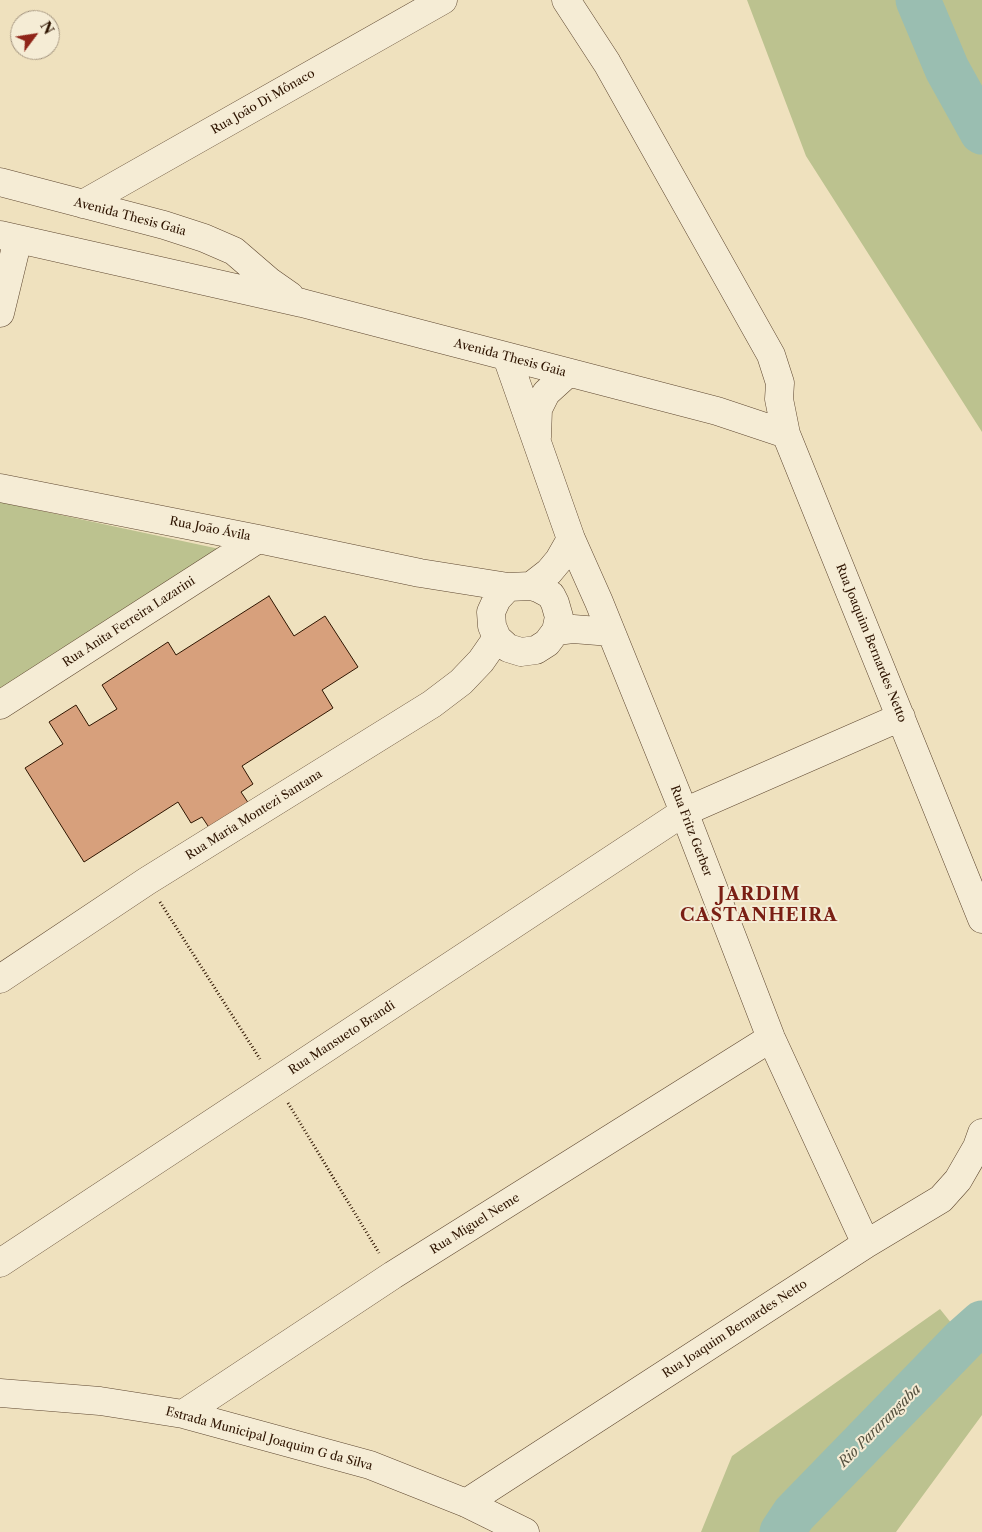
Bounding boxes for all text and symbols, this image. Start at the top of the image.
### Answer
north arrow [10,10,60,60]
text: N [36,18,58,38]
street label: Rua João Di Mônaco [209,66,317,138]
street label: Avenida Thesis Gaia [72,195,188,239]
street label: Avenida Thesis Gaia [452,336,568,380]
street label: Rua João Ávila [168,514,252,544]
street label: Rua Joaquim Bernardes Netto [833,562,909,724]
street label: Rua Anita Ferreira Lazarini [60,574,198,670]
street label: Rua Maria Montezi Santana [183,767,325,863]
street label: Rua Fritz Gerber [667,783,715,879]
district label: JARDIM CASTANHEIRA [679,884,839,926]
street label: Rua Mansueto Brandi [286,998,398,1078]
street label: Rua Miguel Neme [428,1191,522,1257]
street label: Rua Joaquim Bernardes Netto [660,1277,810,1381]
water label: Rio Pararangaba [835,1381,925,1471]
street label: Estrada Municipal Joaquim G da Silva [164,1404,374,1474]

